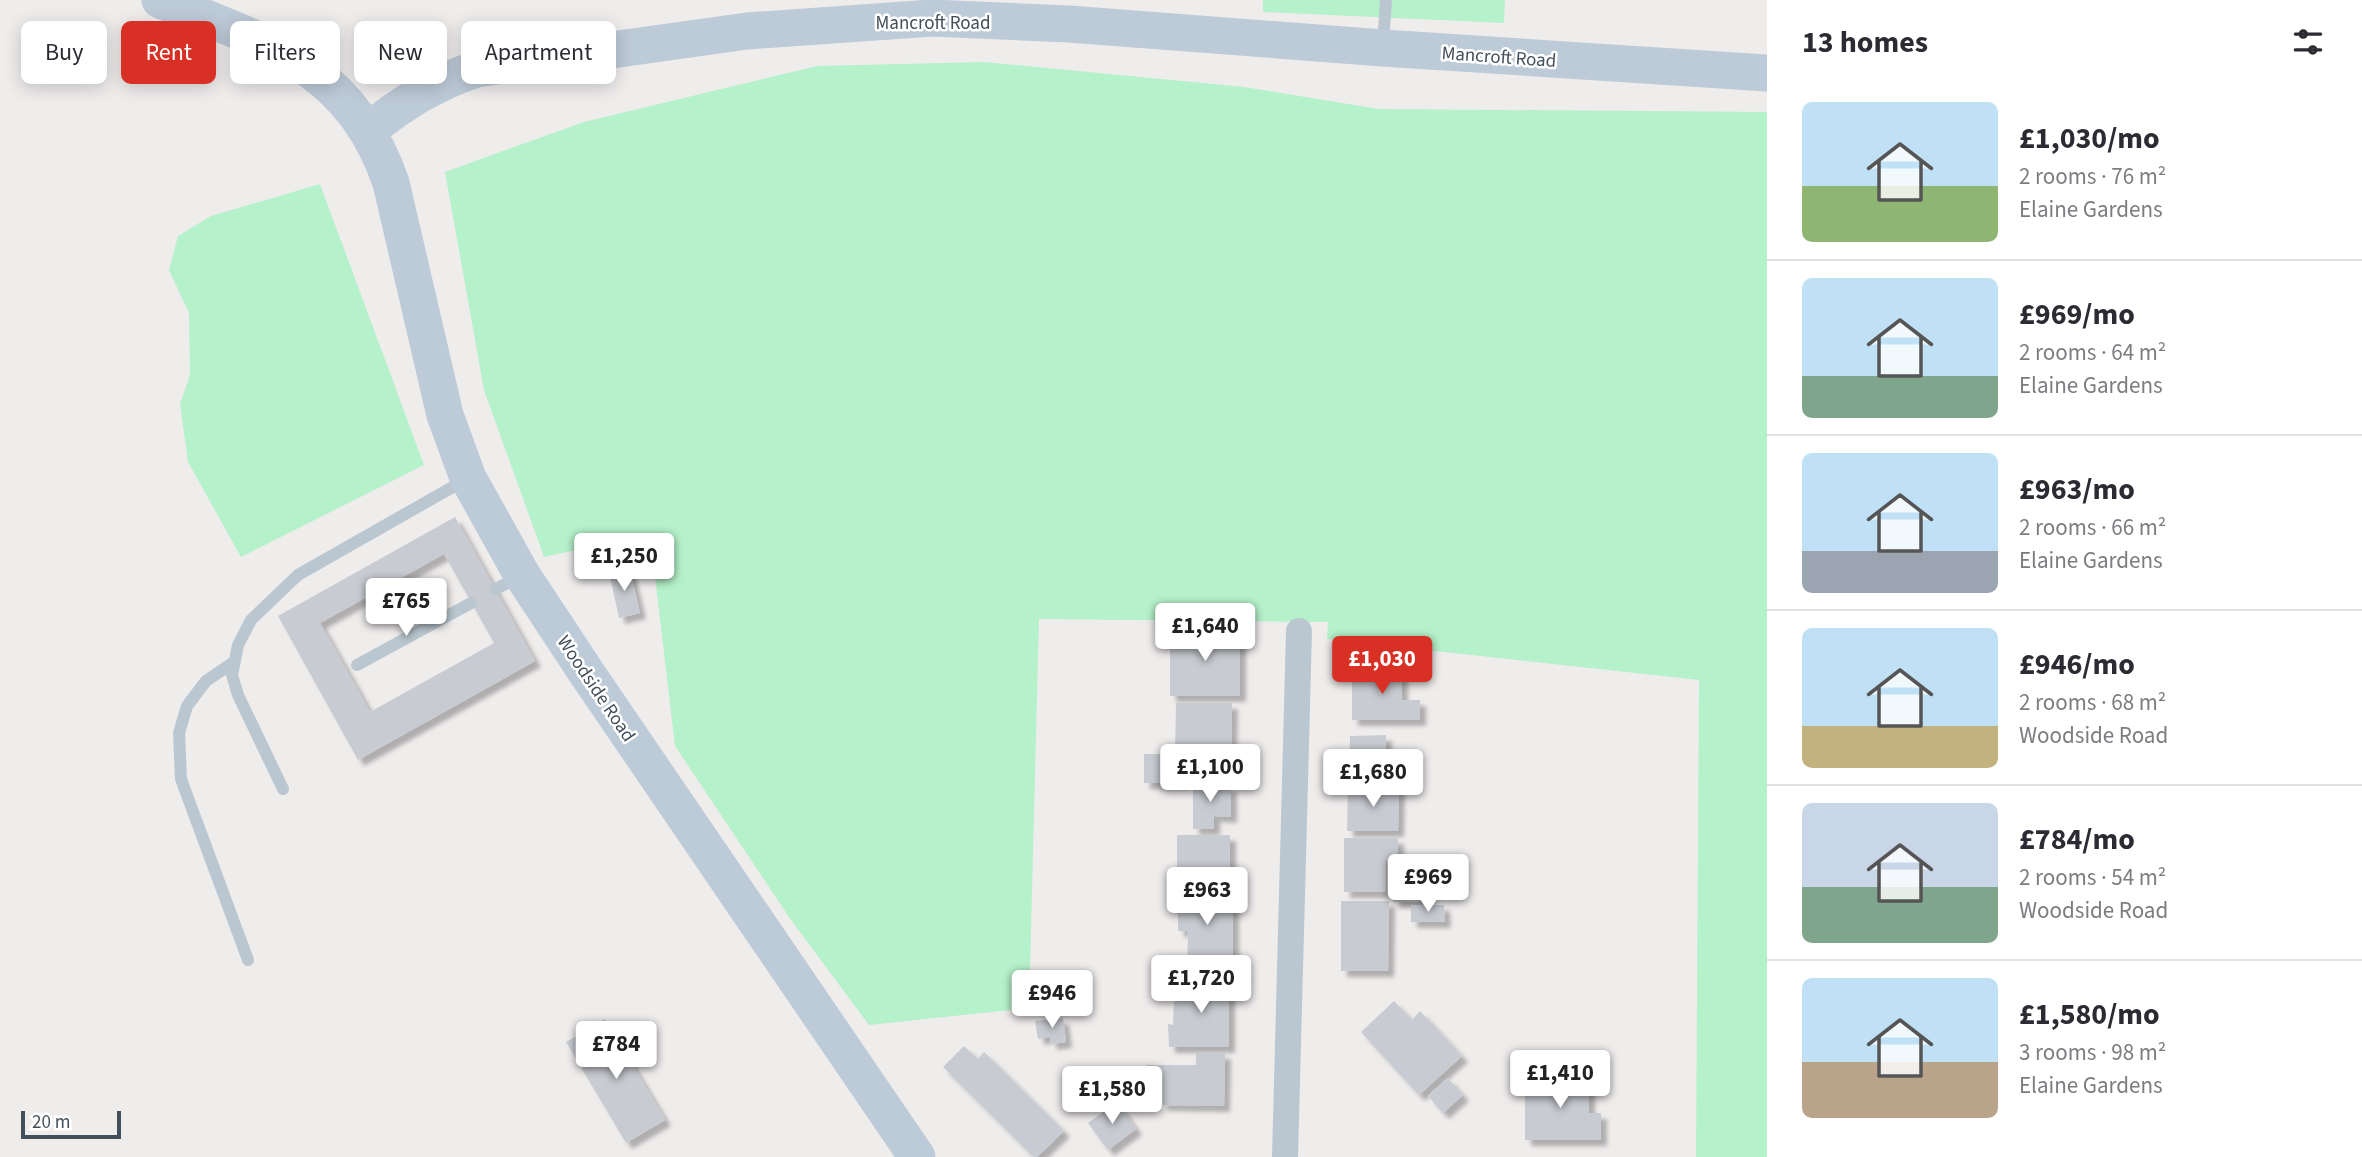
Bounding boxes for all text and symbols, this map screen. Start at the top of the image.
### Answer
street label: Mancroft Road [876,10,990,37]
chip: Buy [21,21,107,84]
chip: Rent [121,21,216,84]
chip: Filters [230,21,340,84]
chip: New [354,21,447,84]
chip: Apartment [461,21,616,84]
text: 13 homes [1802,21,1928,64]
icon: filters [2289,23,2327,61]
street label: Mancroft Road [1441,40,1557,75]
text: £1,030/mo [2019,117,2160,160]
icon: home [1858,130,1942,214]
text: 2 rooms · 76 m² [2019,160,2166,193]
text: Elaine Gardens [2019,193,2163,226]
text: £969/mo [2019,293,2135,336]
icon: home [1858,306,1942,390]
text: 2 rooms · 64 m² [2019,336,2166,369]
text: Elaine Gardens [2019,369,2163,402]
text: £963/mo [2019,468,2135,511]
icon: home [1858,481,1942,565]
text: 2 rooms · 66 m² [2019,511,2166,544]
pin: £1,250 [567,534,681,593]
text: £1,250 [590,539,658,572]
text: Elaine Gardens [2019,544,2163,577]
pin: £765 [365,578,447,638]
text: £765 [382,584,430,617]
pin: £1,640 [1148,604,1262,663]
text: £1,640 [1171,609,1239,642]
street label: Woodside Road [550,630,641,747]
pin: £1,030 [1325,636,1439,696]
text: £1,030 [1348,642,1416,675]
text: £946/mo [2019,643,2135,686]
icon: home [1858,656,1942,740]
text: 2 rooms · 68 m² [2019,686,2166,719]
text: Woodside Road [2019,719,2168,752]
pin: £1,100 [1153,744,1267,804]
text: £1,100 [1176,750,1244,783]
pin: £1,680 [1316,750,1430,809]
text: £1,680 [1339,755,1407,788]
text: £784/mo [2019,818,2135,861]
icon: home [1858,831,1942,915]
pin: £969 [1387,855,1469,914]
text: £969 [1404,860,1452,893]
text: 2 rooms · 54 m² [2019,861,2166,894]
pin: £963 [1166,867,1248,927]
text: £963 [1183,873,1231,906]
text: Woodside Road [2019,894,2168,927]
pin: £1,720 [1144,956,1258,1015]
text: £1,720 [1167,961,1235,994]
pin: £946 [1011,970,1093,1030]
text: £946 [1028,976,1076,1009]
text: £1,580/mo [2019,993,2160,1036]
icon: home [1858,1006,1942,1090]
pin: £784 [575,1021,657,1081]
text: £784 [592,1027,640,1060]
text: 3 rooms · 98 m² [2019,1036,2166,1069]
pin: £1,410 [1503,1050,1617,1110]
text: £1,410 [1526,1056,1594,1089]
pin: £1,580 [1055,1066,1169,1126]
text: Elaine Gardens [2019,1069,2163,1102]
text: £1,580 [1078,1072,1146,1105]
scale bar [21,1108,121,1140]
text: 20 m [32,1109,70,1136]

